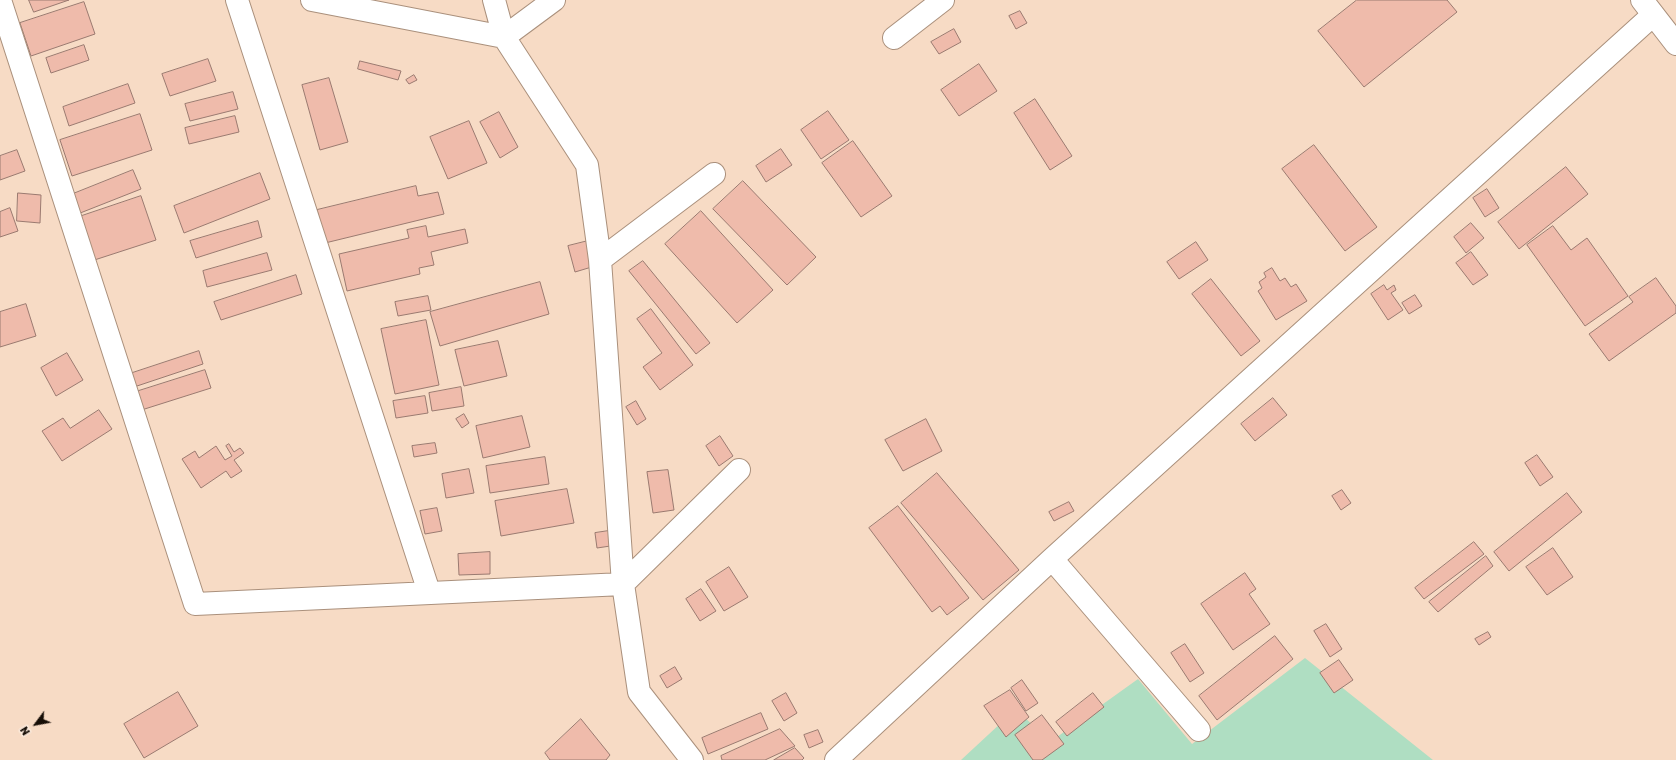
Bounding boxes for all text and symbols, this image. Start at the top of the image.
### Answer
north arrow [16,704,56,744]
text: N [18,724,33,737]

